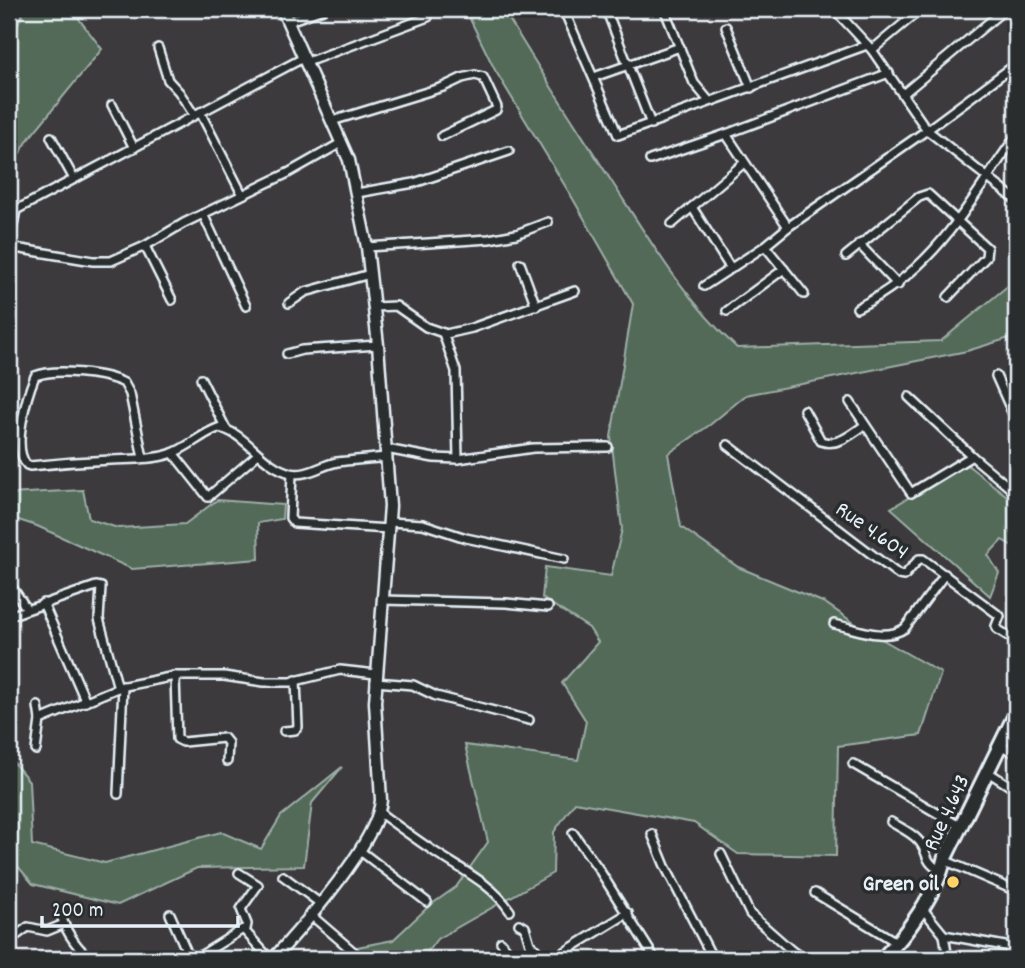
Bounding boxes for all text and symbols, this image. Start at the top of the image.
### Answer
street label: Rue 4.604 [827,494,915,569]
street label: Rue 4.643 [916,770,980,857]
place label: Green oil [863,869,940,902]
marker: Green oil [945,874,961,890]
scale bar [42,884,238,928]
text: 200 m [52,897,103,927]

